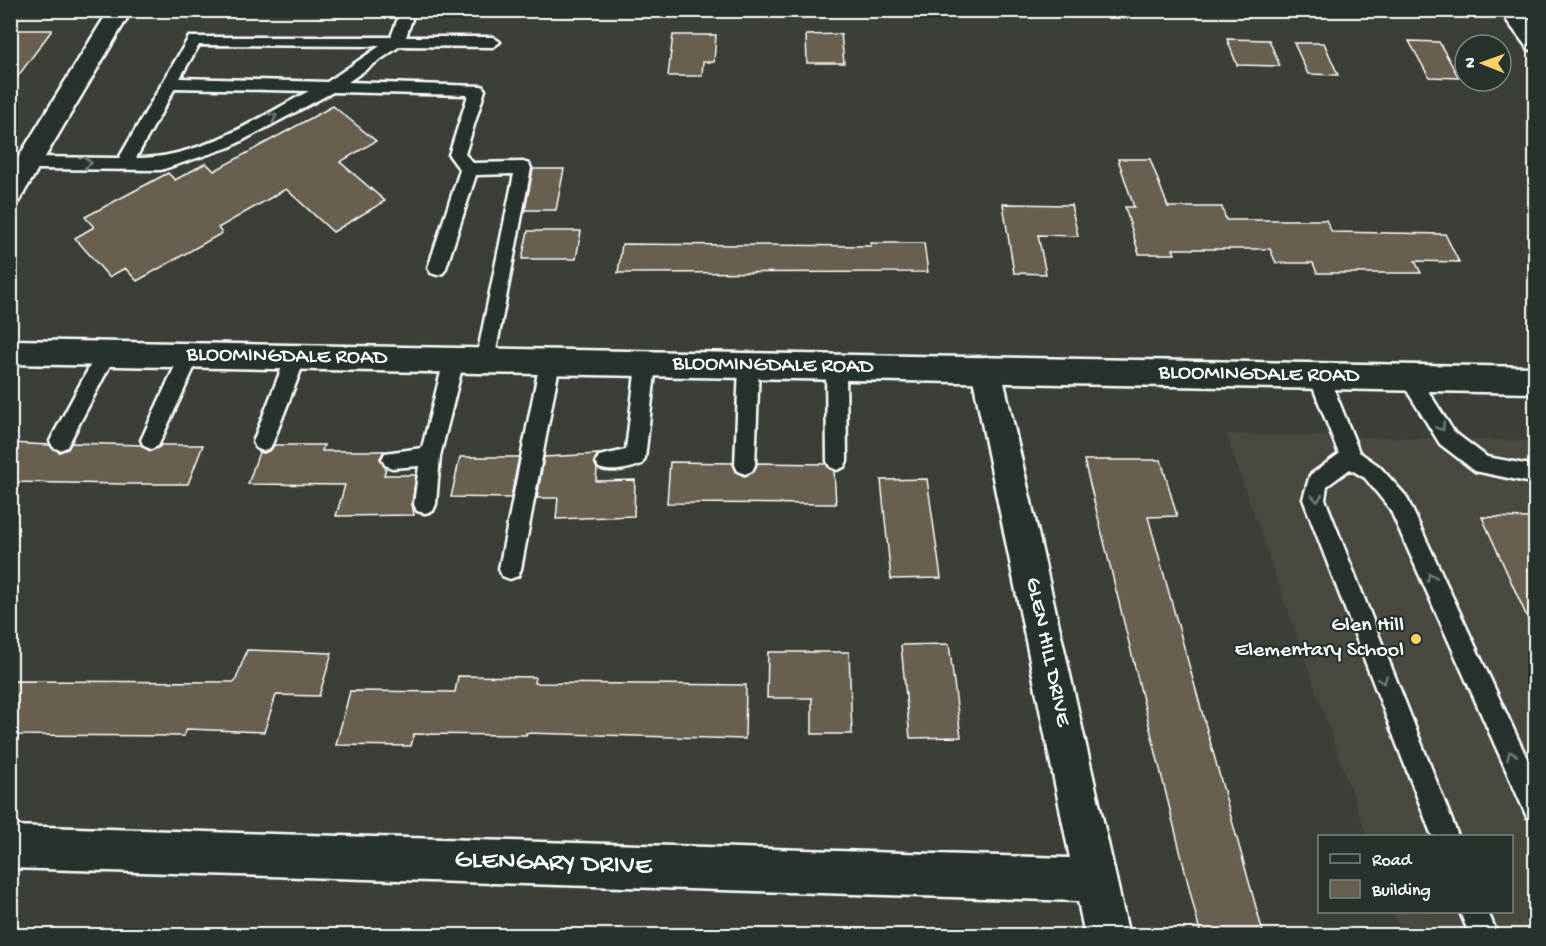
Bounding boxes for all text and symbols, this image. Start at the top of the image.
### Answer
north arrow [1453,33,1513,93]
text: N [1462,57,1481,68]
one-way arrow [267,113,277,124]
one-way arrow [83,157,92,169]
street label: BLOOMINGDALE ROAD [185,342,388,372]
street label: BLOOMINGDALE ROAD [671,351,874,381]
street label: BLOOMINGDALE ROAD [1157,360,1360,390]
one-way arrow [1433,421,1444,432]
one-way arrow [1310,493,1323,503]
one-way arrow [1427,572,1439,583]
street label: GLEN HILL DRIVE [1019,575,1076,730]
place label: Glen Hill Elementary School [1234,613,1404,664]
marker: Glen Hill Elementary School [1409,632,1423,646]
one-way arrow [1376,674,1388,685]
one-way arrow [1507,750,1519,761]
legend [1318,835,1513,913]
street label: GLENGARY DRIVE [454,845,653,883]
text: Road [1372,851,1413,872]
text: Building [1371,881,1431,902]

